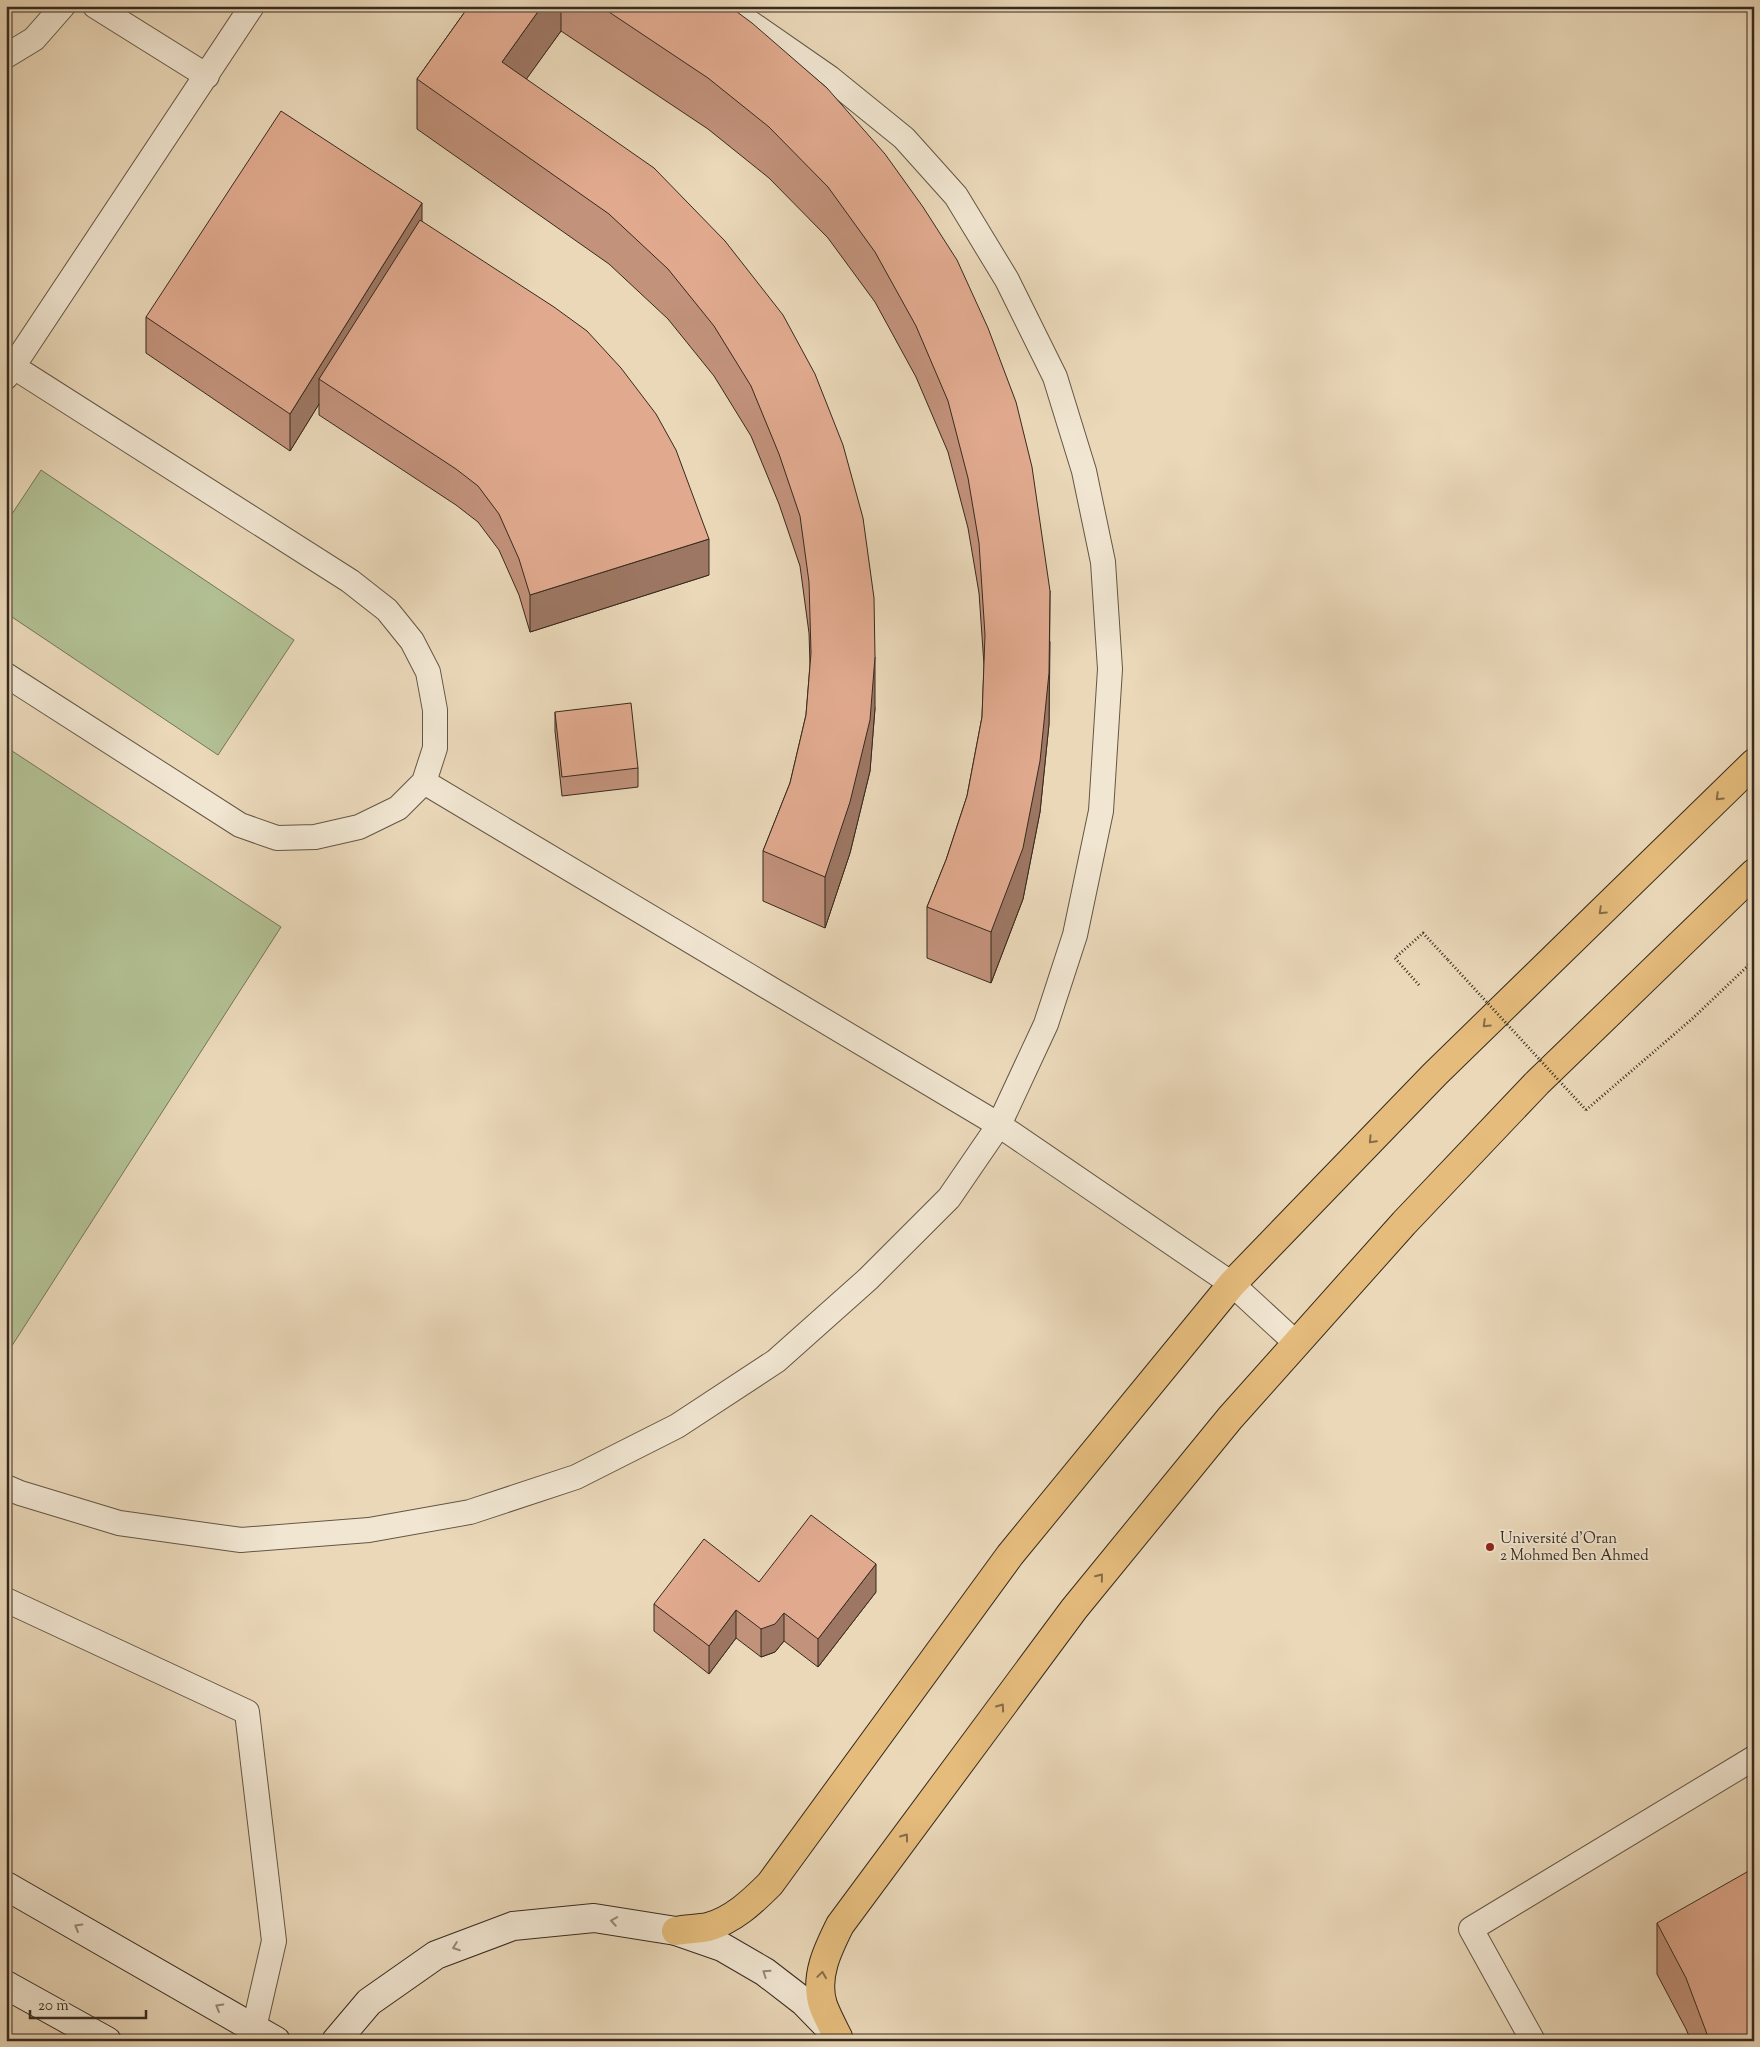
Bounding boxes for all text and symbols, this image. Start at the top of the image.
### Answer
one-way arrow [1716,792,1725,801]
one-way arrow [1599,905,1608,914]
one-way arrow [1483,1018,1492,1027]
one-way arrow [1369,1134,1378,1143]
place label: Université d'Oran 2 Mohmed Ben Ahmed [1500,1529,1649,1567]
marker: Université d'Oran 2 Mohmed Ben Ahmed [1484,1541,1496,1553]
one-way arrow [1094,1574,1102,1583]
one-way arrow [996,1704,1004,1713]
one-way arrow [899,1833,908,1843]
one-way arrow [609,1916,617,1927]
one-way arrow [74,1923,83,1933]
one-way arrow [452,1941,461,1951]
one-way arrow [762,1970,771,1979]
one-way arrow [816,1970,827,1978]
scale bar [30,1987,146,2019]
text: 20 m [38,1996,69,2017]
one-way arrow [215,2004,224,2014]

